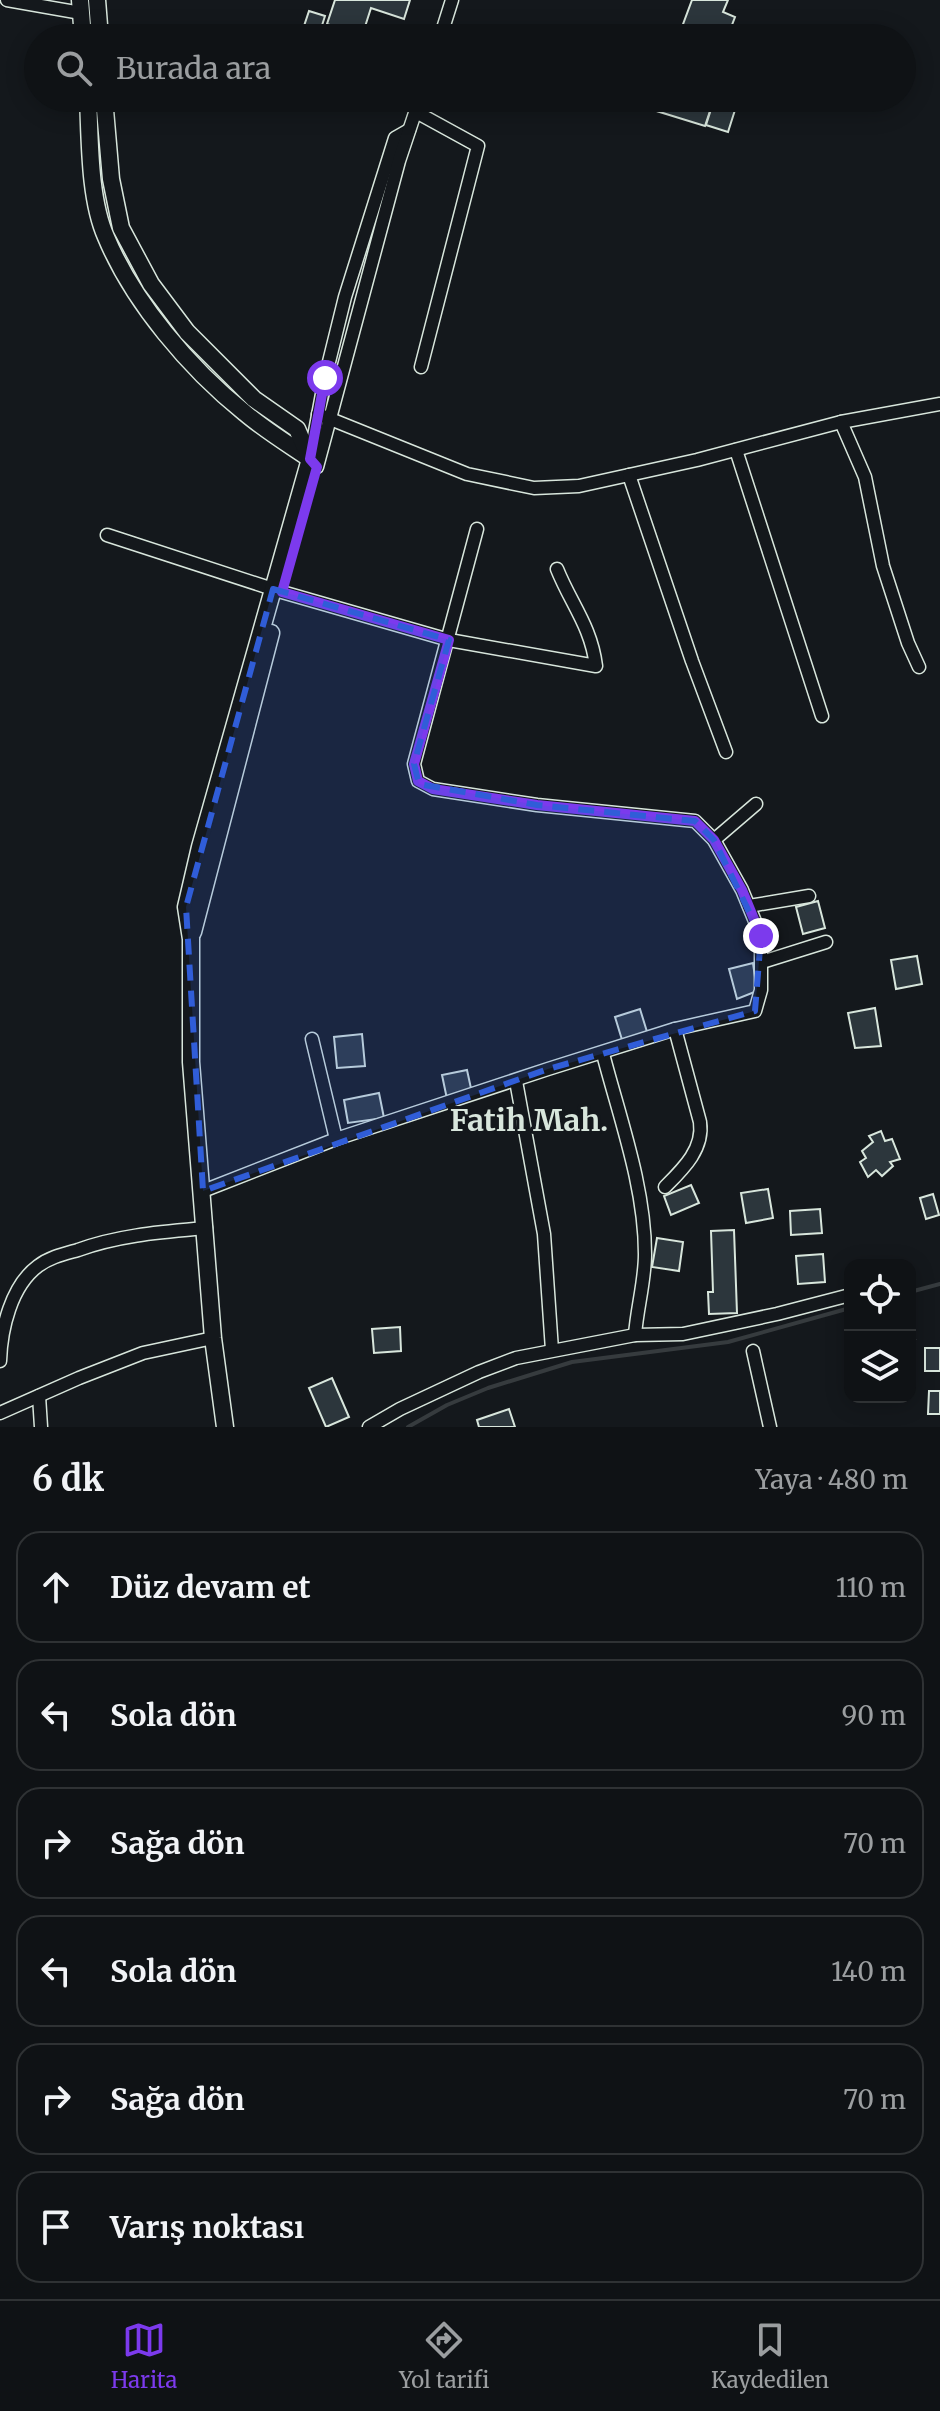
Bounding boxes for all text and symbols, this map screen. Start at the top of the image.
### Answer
search box [24,24,916,112]
icon: search [52,46,96,90]
text: Burada ara [116,49,271,87]
route start [307,360,343,396]
route end [743,918,779,954]
district label: Fatih Mah. [450,1101,608,1139]
map controls [844,1259,916,1403]
button: locate [844,1259,916,1331]
button: layers [844,1331,916,1403]
text: 6 dk [32,1458,104,1500]
text: Yaya · 480 m [755,1463,908,1496]
icon: ahead [34,1565,78,1609]
text: Düz devam et [110,1568,311,1606]
text: 110 m [836,1571,906,1604]
icon: left [34,1693,78,1737]
text: Sola dön [110,1696,237,1734]
text: 90 m [842,1699,906,1732]
icon: right [34,1821,78,1865]
text: Sağa dön [110,1824,245,1862]
text: 70 m [843,1827,906,1860]
icon: left [34,1949,78,1993]
text: Sola dön [110,1952,237,1990]
text: 140 m [831,1955,906,1988]
icon: right [34,2077,78,2121]
text: Sağa dön [110,2080,245,2118]
text: 70 m [843,2083,906,2116]
icon: arrive [34,2205,78,2249]
text: Varış noktası [110,2208,304,2246]
tab: Harita [111,2318,177,2394]
tab: Yol tarifi [399,2318,489,2394]
tab: Kaydedilen [711,2318,829,2394]

